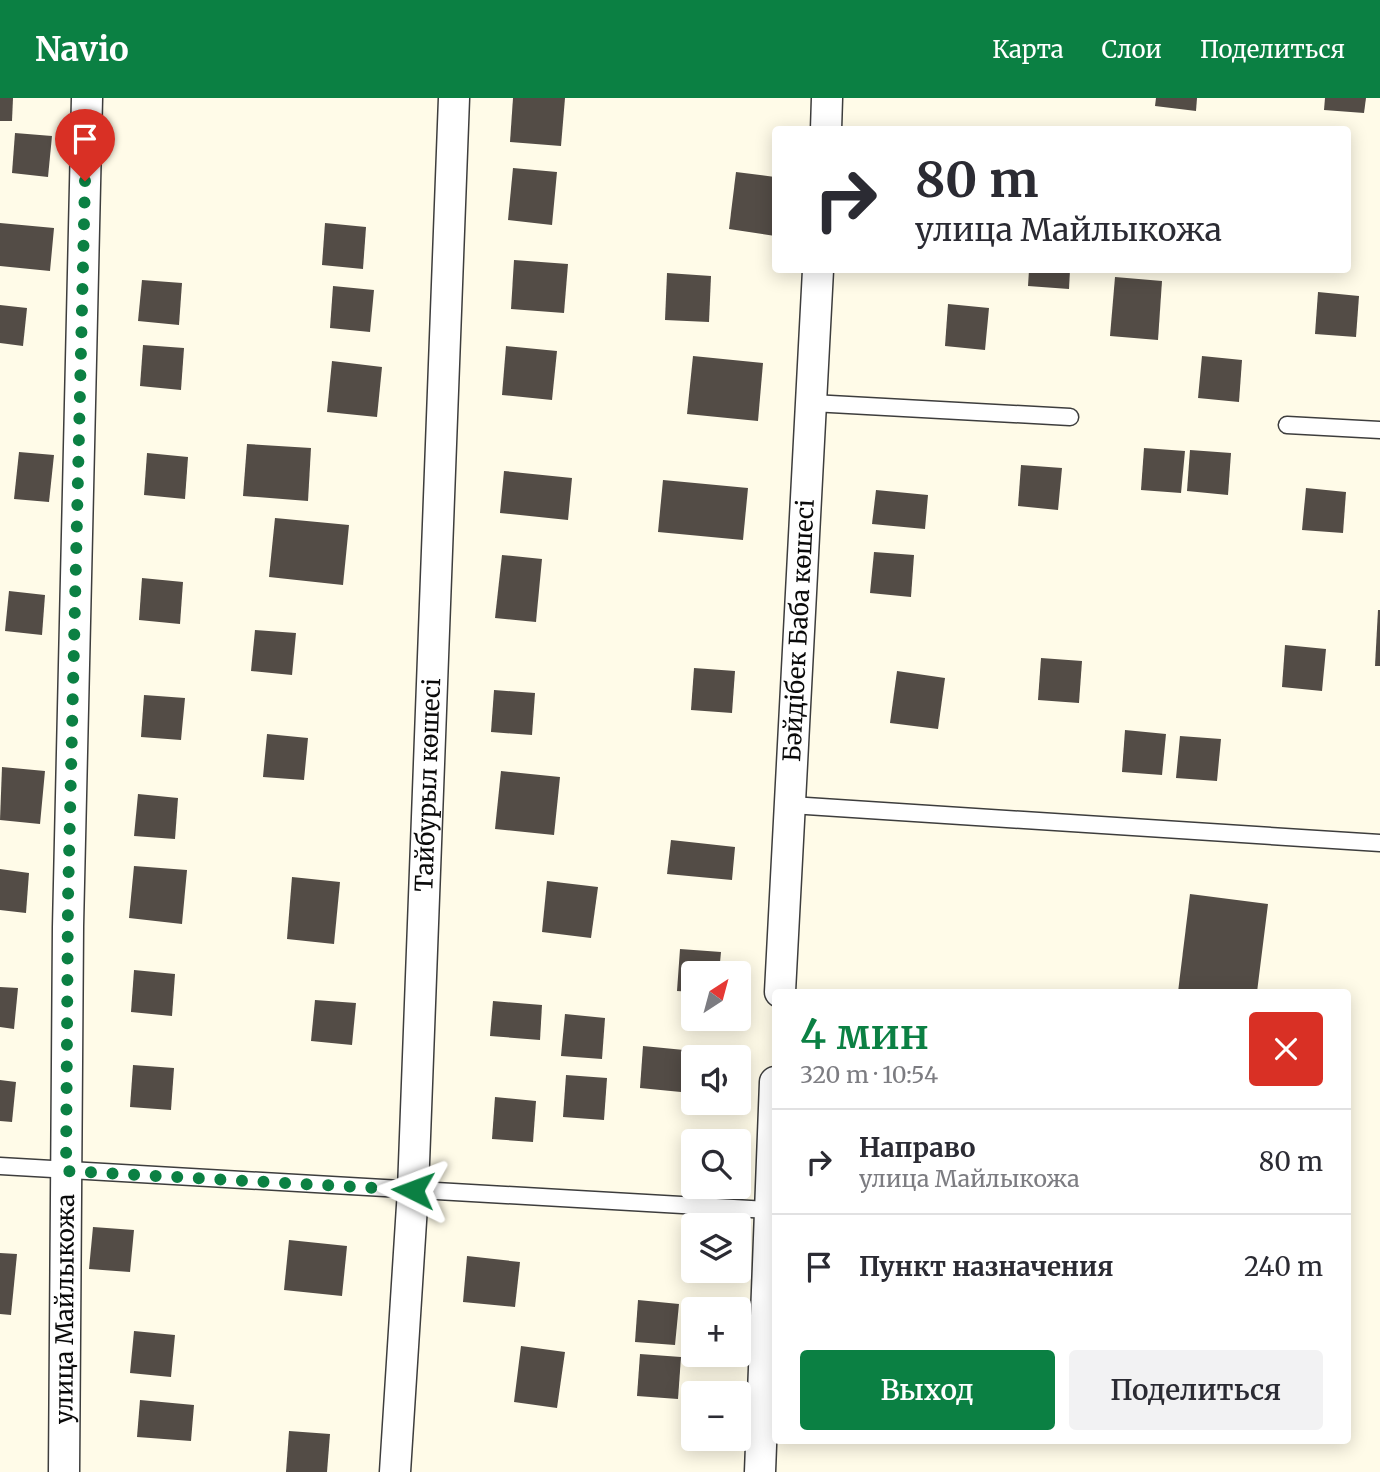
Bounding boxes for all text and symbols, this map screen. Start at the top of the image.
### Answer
text: Navio [35,29,129,70]
text: Карта [992,34,1064,65]
text: Слои [1102,34,1162,65]
text: Поделиться [1200,34,1345,65]
pin [55,109,115,181]
icon: arrive [66,120,104,158]
text: 80 m [915,149,1038,210]
icon: right [800,154,891,245]
text: улица Майлыкожа [915,210,1222,250]
street label: Бәйдібек Баба көшесі [776,498,821,763]
street label: Тайбурыл көшесі [408,677,447,892]
north arrow [681,961,751,1031]
map controls [681,961,751,1451]
text: 4 мин [800,1008,929,1060]
button: close [1249,1012,1323,1086]
button: sound [681,1045,751,1115]
text: 320 m · 10:54 [800,1060,938,1089]
button: search [681,1129,751,1199]
text: Направо [859,1131,976,1164]
icon: right [800,1143,838,1181]
text: 80 m [1259,1145,1323,1178]
position arrow [376,1153,450,1227]
text: улица Майлыкожа [859,1164,1080,1193]
street label: улица Майлыкожа [48,1194,81,1424]
button: layers [681,1213,751,1283]
icon: arrive [800,1248,838,1286]
text: Пункт назначения [859,1250,1113,1283]
text: 240 m [1244,1250,1323,1283]
button: + [681,1297,751,1367]
button: Выход [800,1350,1055,1430]
button: Поделиться [1069,1350,1323,1430]
button: − [681,1381,751,1451]

